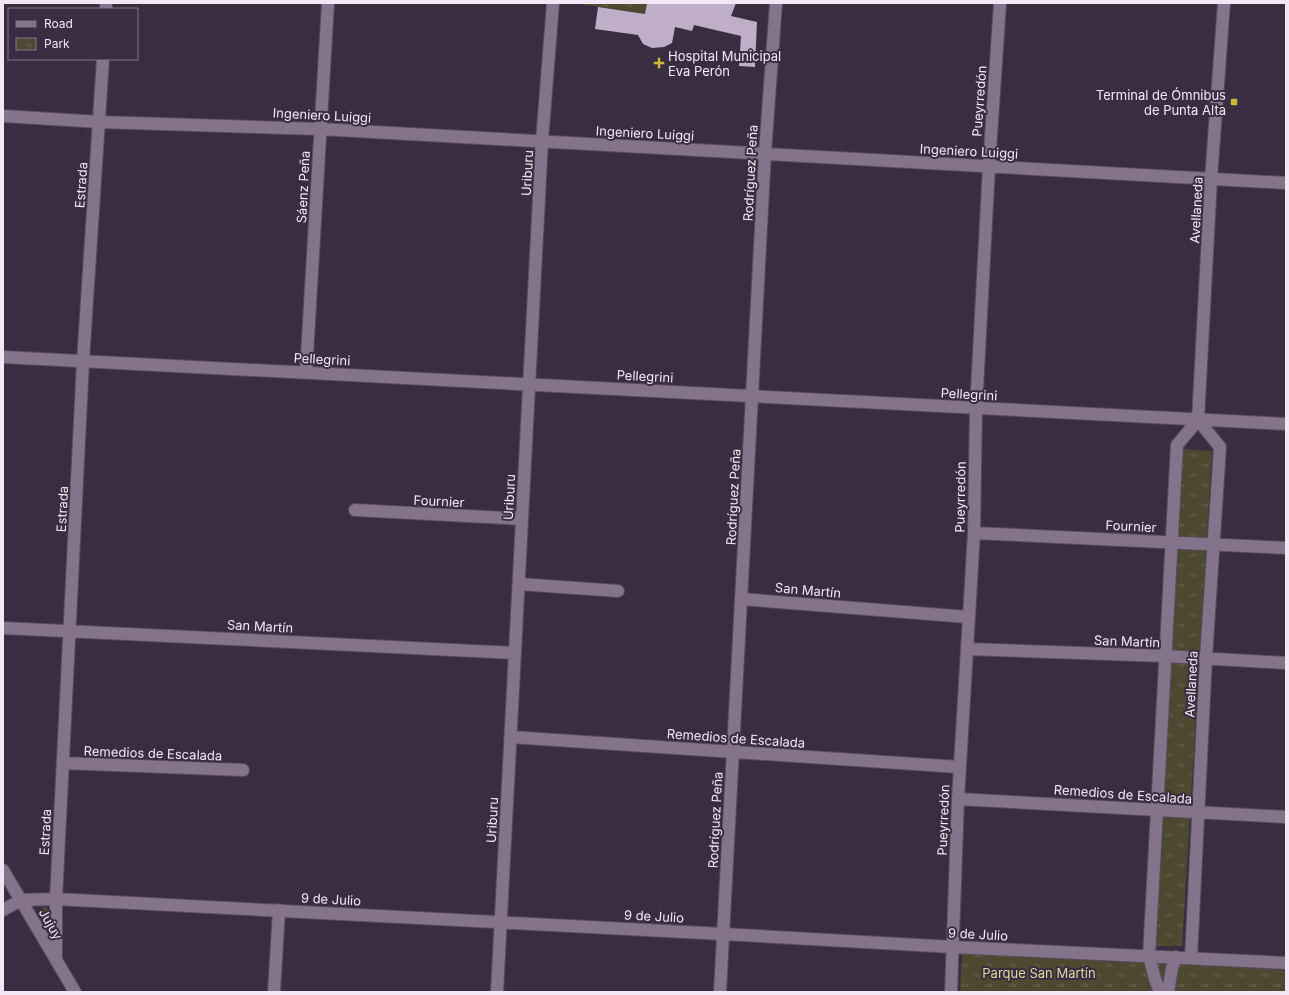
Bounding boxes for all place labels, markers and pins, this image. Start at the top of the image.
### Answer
place label: Hospital Municipal Eva Perón [668,48,781,79]
marker: Hospital Municipal Eva Perón [653,57,665,69]
place label: Terminal de Ómnibus de Punta Alta [1096,87,1226,118]
marker: Terminal de Ómnibus de Punta Alta [1229,97,1239,107]

